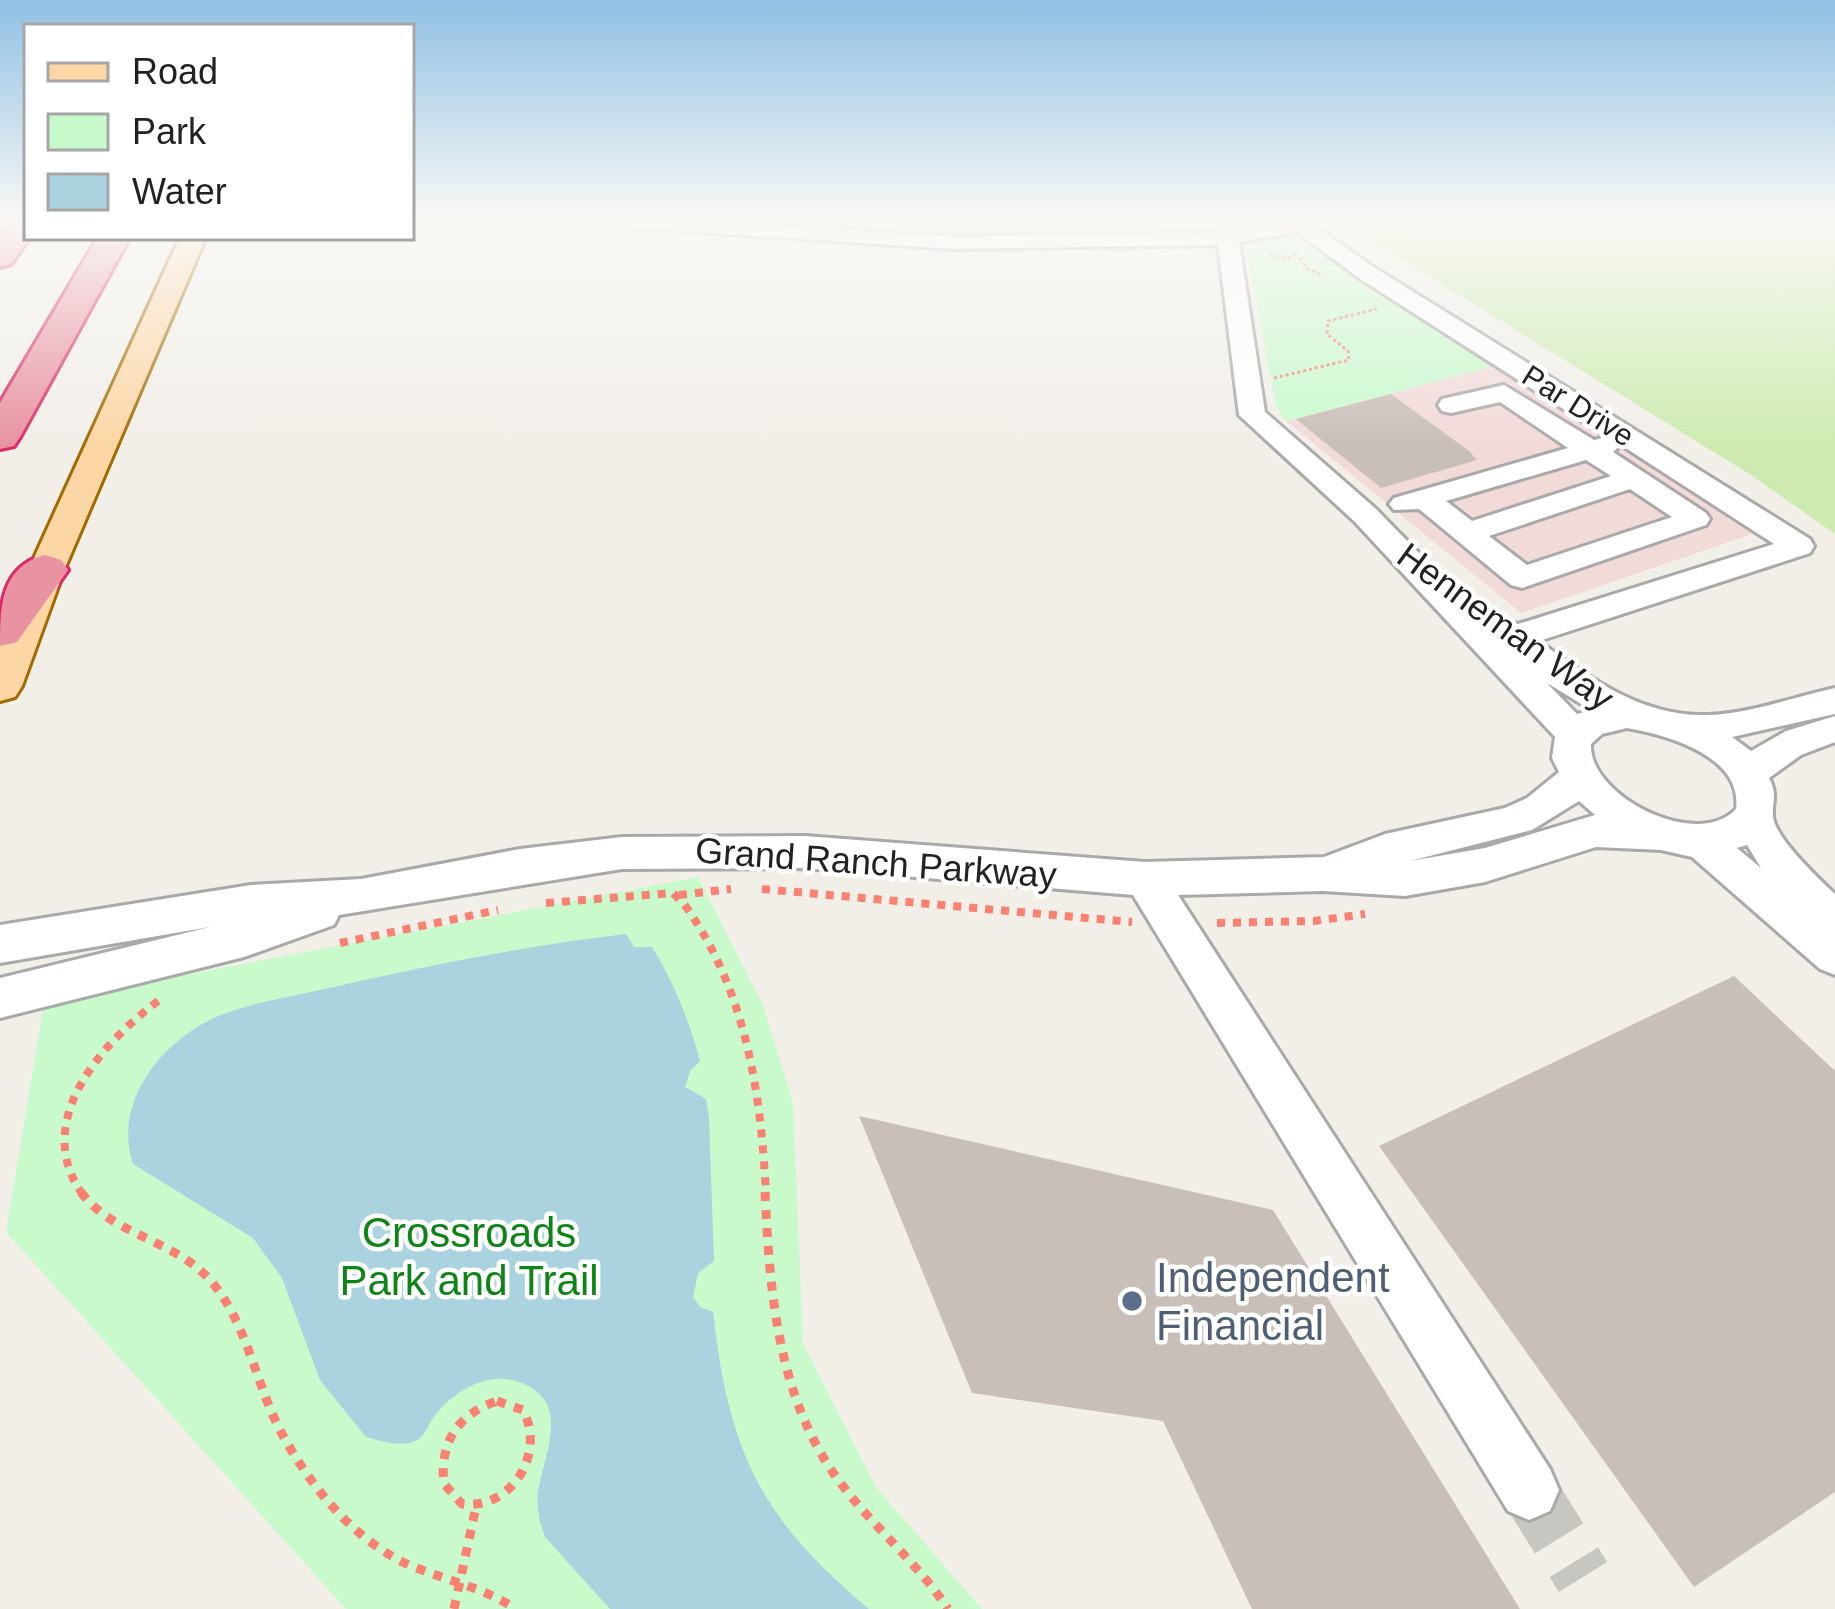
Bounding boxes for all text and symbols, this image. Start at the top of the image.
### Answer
legend [24,24,414,240]
text: Road [132,51,218,92]
text: Park [132,111,207,152]
text: Water [132,171,227,212]
street label: Par Drive [1517,358,1640,453]
street label: Henneman Way [1390,534,1622,718]
street label: Grand Ranch Parkway [694,829,1058,896]
park label: Crossroads Park and Trail [339,1209,599,1304]
place label: Independent Financial [1156,1254,1390,1349]
marker: Independent Financial [1119,1288,1145,1314]

